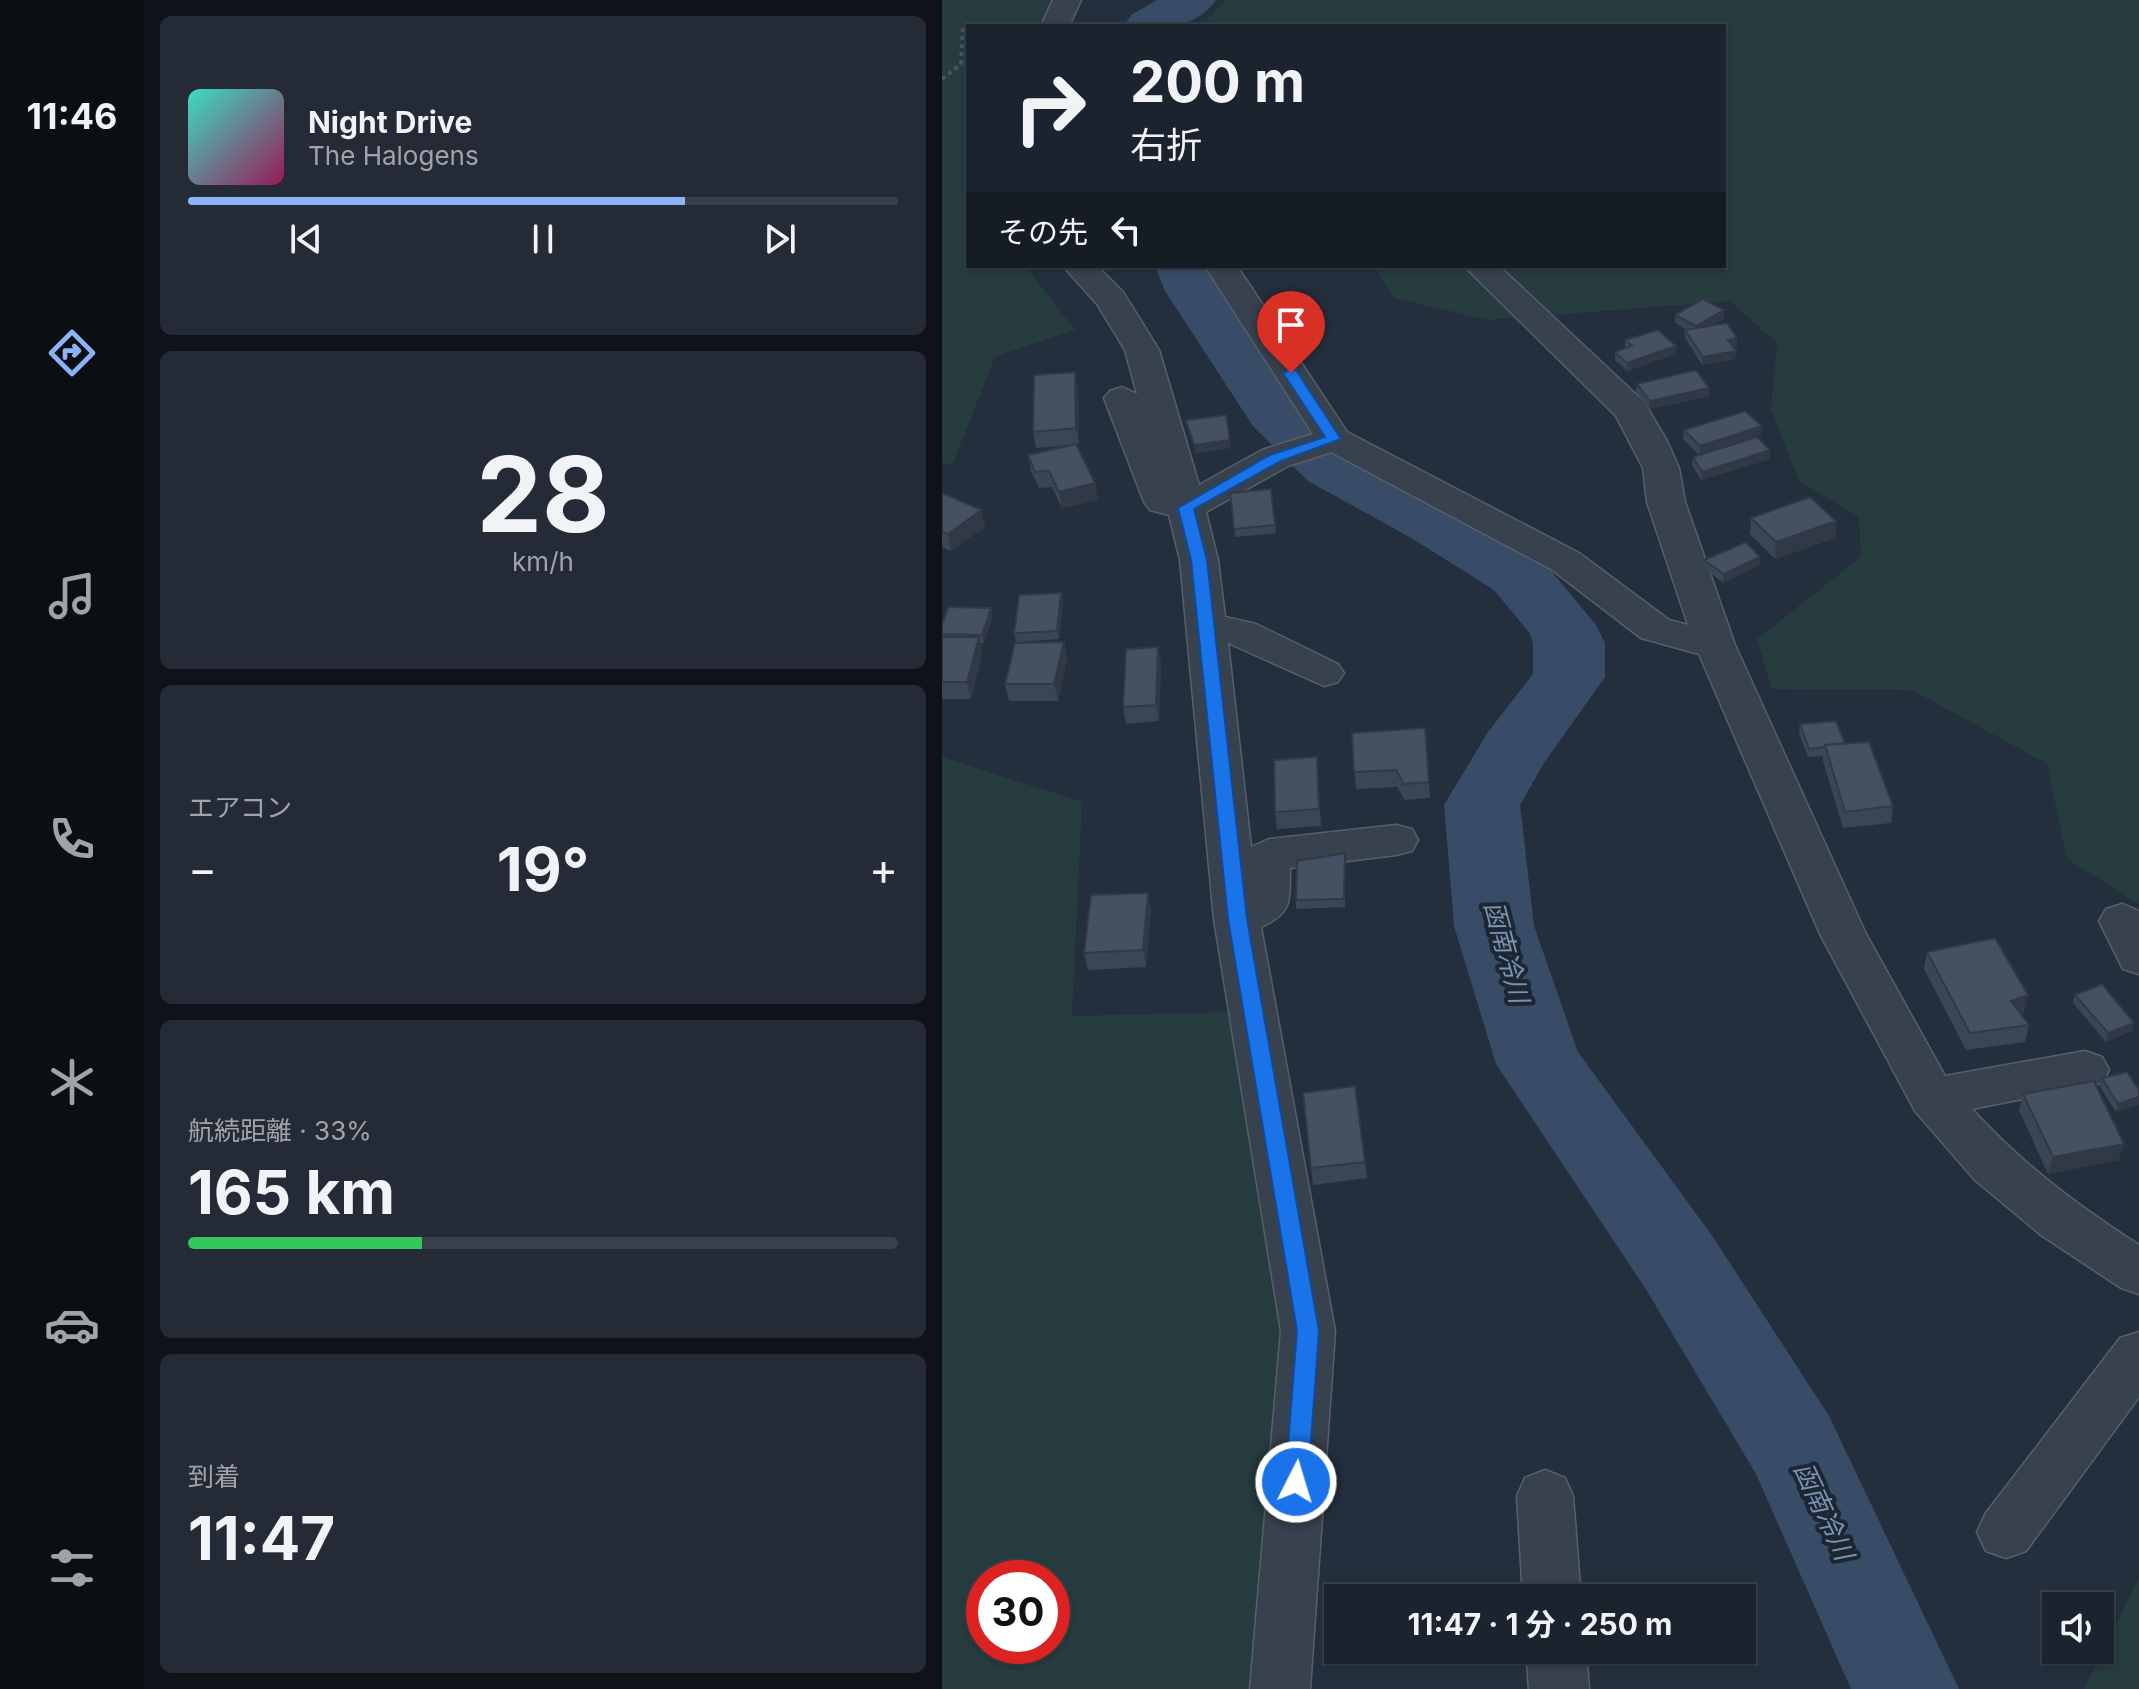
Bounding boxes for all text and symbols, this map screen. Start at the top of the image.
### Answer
text: 200 m [1130,48,1305,116]
icon: right [998,56,1102,160]
text: 11:46 [27,94,117,138]
text: Night Drive [308,104,472,140]
text: 右折 [1130,123,1202,167]
text: The Halogens [308,140,479,171]
icon: left [1104,208,1148,252]
text: その先 [998,214,1088,250]
icon: previous [284,217,328,261]
icon: pause [521,217,565,261]
icon: next [758,217,802,261]
pin [1257,291,1325,373]
icon: arrive [1269,303,1313,347]
icon: directions [44,325,100,381]
text: 28 [476,431,610,557]
text: km/h [512,546,574,577]
icon: music [44,568,100,624]
text: エアコン [188,792,292,823]
icon: phone [44,811,100,867]
text: 19° [497,833,589,905]
text: − [188,842,217,896]
text: + [869,842,898,896]
water label: 函南冷川 [1479,898,1536,1009]
icon: climate [44,1054,100,1110]
text: 航続距離 · 33% [188,1115,372,1146]
text: 165 km [188,1156,395,1228]
icon: car [44,1297,100,1353]
position arrow [1254,1440,1338,1524]
water label: 函南冷川 [1788,1457,1861,1567]
text: 到着 [188,1461,240,1492]
text: 11:47 [188,1502,335,1574]
icon: filters [44,1540,100,1596]
speed limit sign: 30 [966,1560,1070,1664]
map controls [2042,1592,2114,1664]
button: sound [2042,1592,2114,1664]
text: 11:47 · 1 分 · 250 m [1408,1606,1672,1642]

